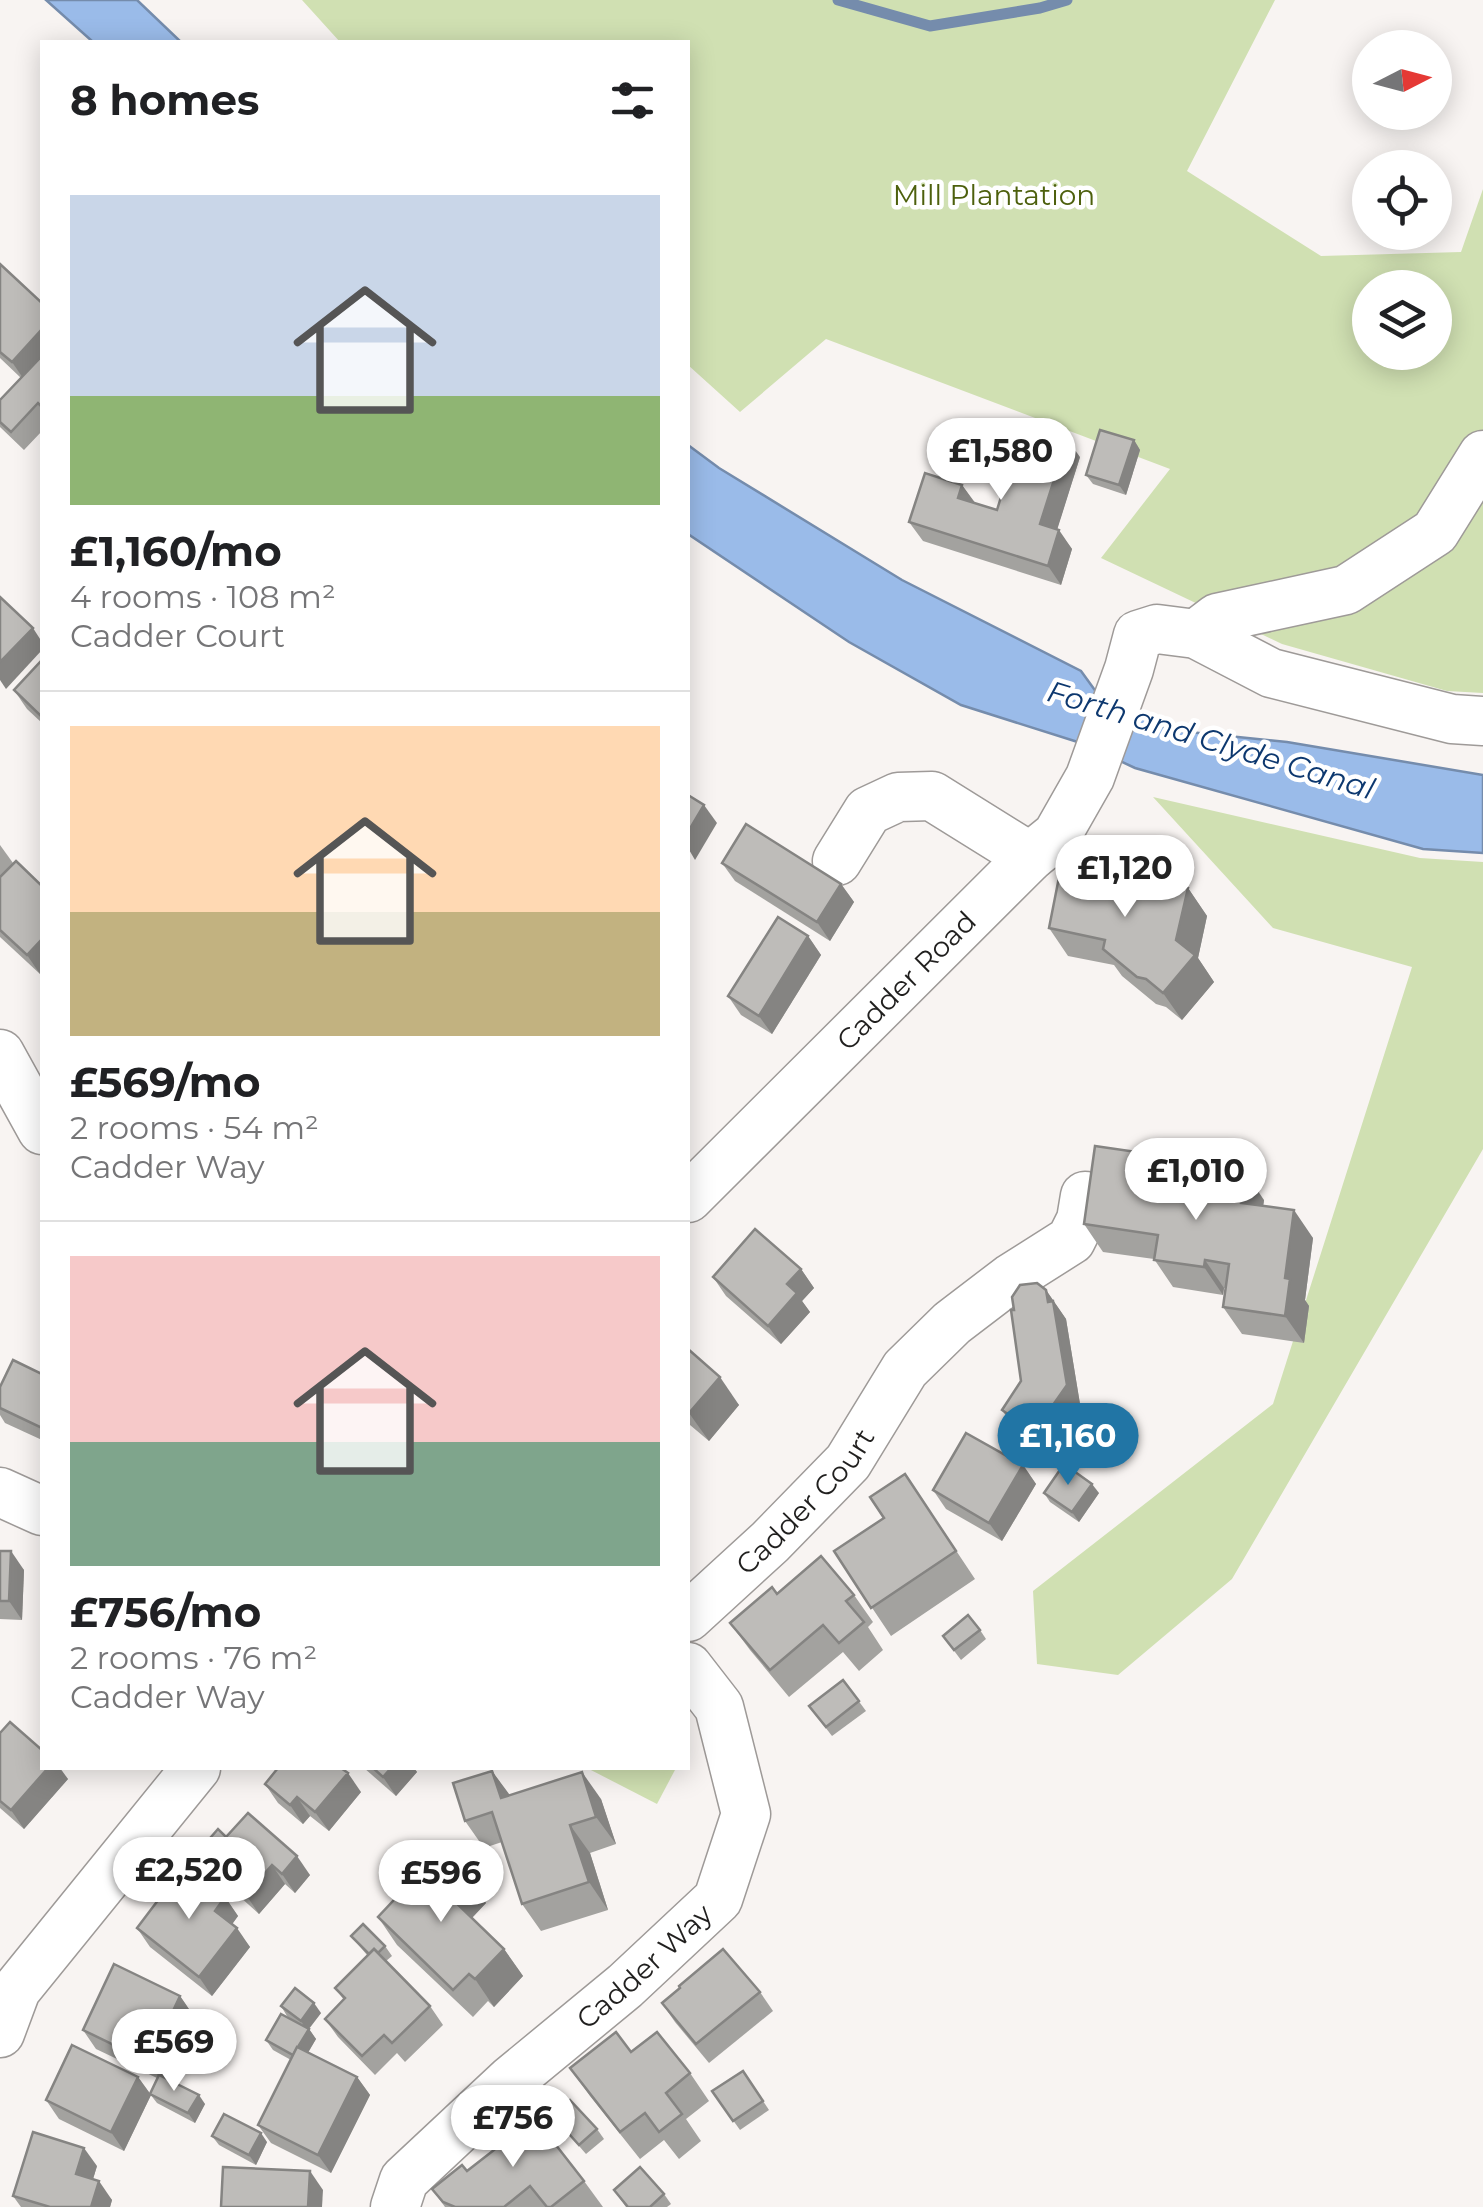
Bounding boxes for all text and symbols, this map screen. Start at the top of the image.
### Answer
north arrow [1352,30,1452,130]
map controls [1352,30,1452,370]
icon: filters [605,73,660,128]
text: 8 homes [70,74,259,126]
button: locate [1352,150,1452,250]
park label: Mill Plantation [893,178,1095,212]
icon: home [275,260,455,440]
button: layers [1352,270,1452,370]
pin: £1,580 [920,418,1082,503]
text: £1,580 [949,431,1053,470]
text: £1,160/mo [70,525,282,577]
text: 4 rooms · 108 m² [70,577,336,616]
text: Cadder Court [70,616,285,655]
water label: Forth and Clyde Canal [1043,673,1379,807]
icon: home [275,791,455,971]
pin: £1,120 [1044,835,1206,920]
text: £1,120 [1077,848,1173,887]
street label: Cadder Road [829,904,983,1057]
text: £569/mo [70,1056,261,1108]
text: 2 rooms · 54 m² [70,1108,319,1147]
pin: £1,010 [1115,1138,1277,1223]
text: Cadder Way [70,1147,265,1186]
text: £1,010 [1147,1151,1245,1190]
icon: home [275,1321,455,1501]
pin: £1,160 [987,1403,1149,1488]
text: £1,160 [1020,1416,1116,1455]
street label: Cadder Court [729,1422,881,1582]
text: £756/mo [70,1586,261,1638]
text: 2 rooms · 76 m² [70,1638,317,1677]
text: Cadder Way [70,1677,265,1716]
pin: £2,520 [108,1837,270,1922]
pin: £596 [382,1840,500,1925]
text: £2,520 [135,1850,243,1889]
text: £596 [401,1853,481,1892]
street label: Cadder Way [570,1896,719,2036]
pin: £569 [115,2009,233,2094]
text: £569 [134,2022,214,2061]
pin: £756 [454,2085,572,2170]
text: £756 [473,2098,553,2137]

